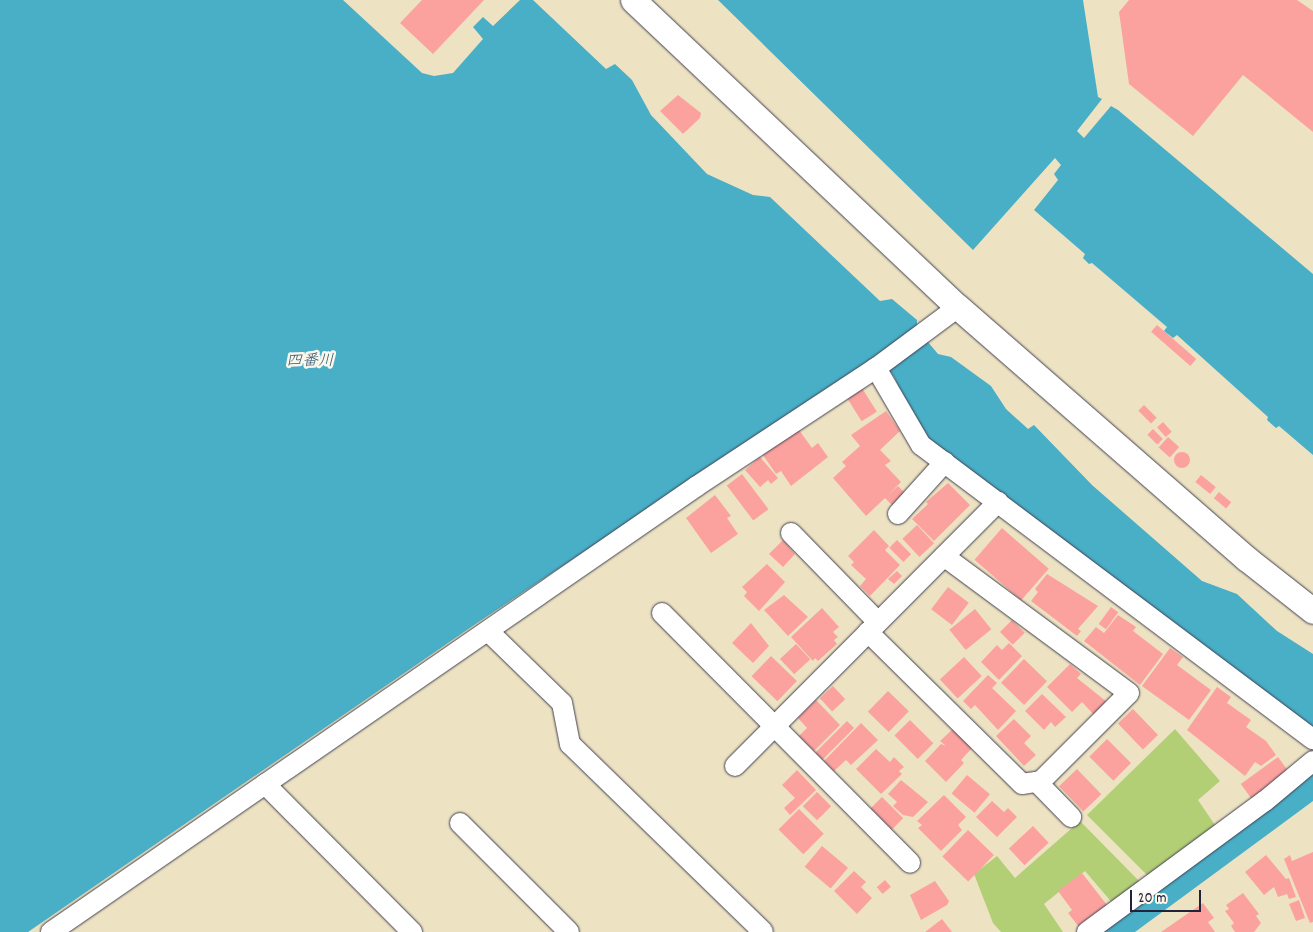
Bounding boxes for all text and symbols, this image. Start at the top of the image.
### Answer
water label: 四番川 [286,352,334,372]
scale bar [1133,880,1204,912]
text: 20 m [1138,888,1166,910]

